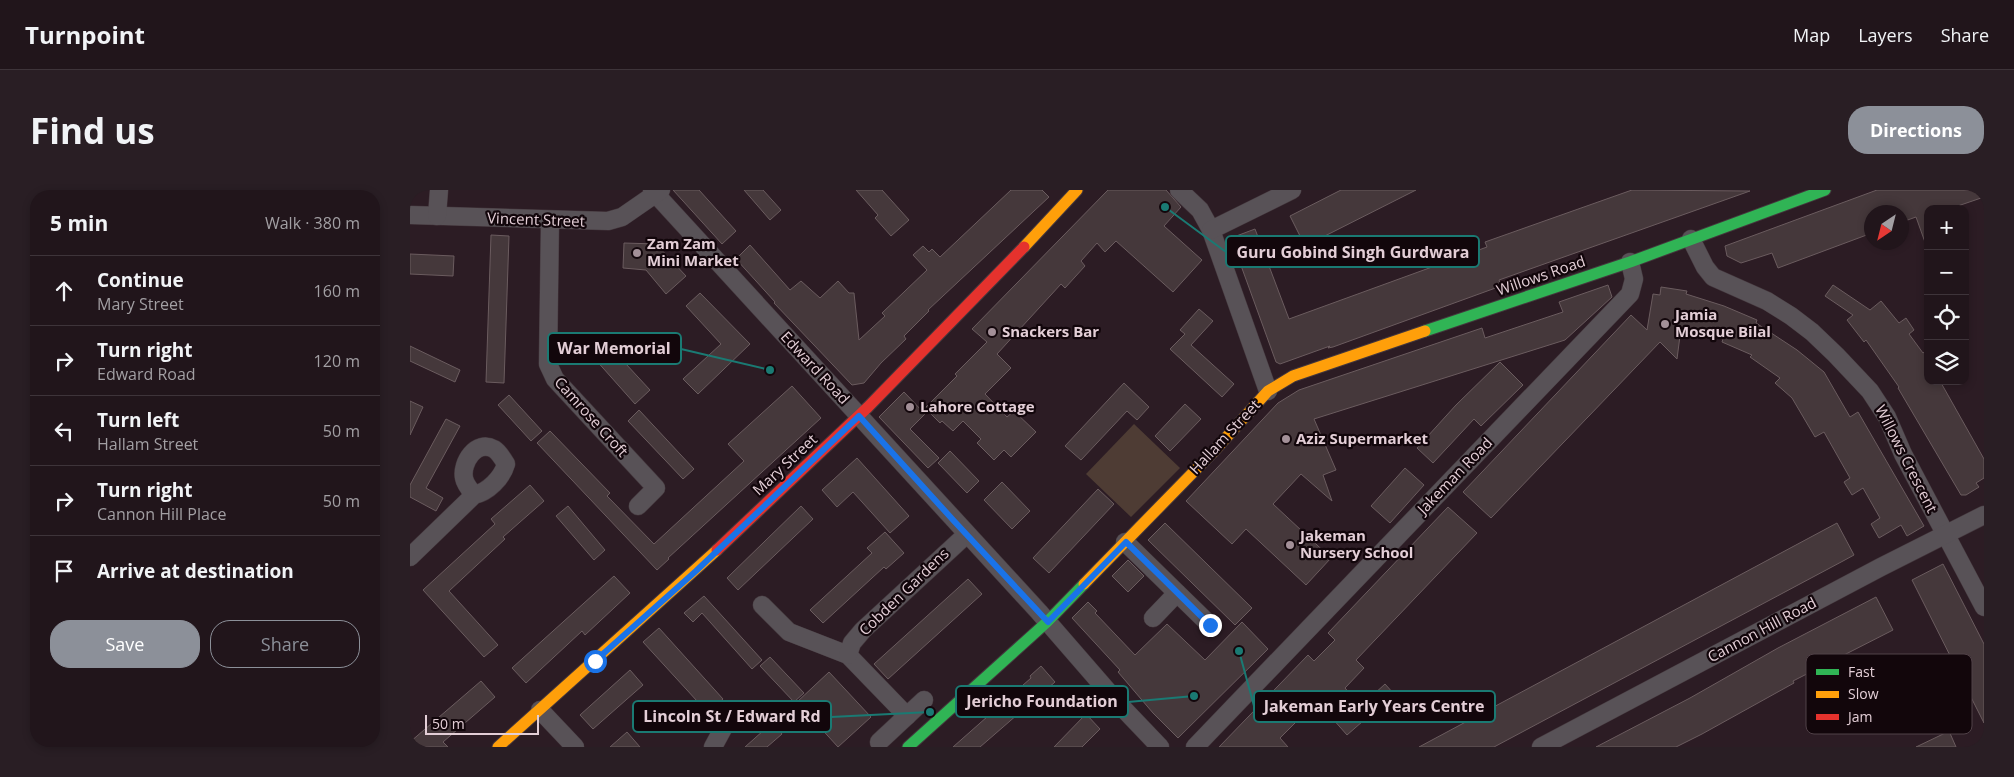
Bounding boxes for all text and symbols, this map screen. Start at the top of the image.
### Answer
text: Turnpoint [25,18,145,51]
text: Map [1793,23,1830,47]
text: Layers [1858,23,1913,47]
text: Share [1941,23,1989,47]
button: Directions [1848,106,1984,154]
text: Find us [30,107,155,154]
north arrow [1864,205,1909,250]
map controls [1924,205,1969,385]
button: + [1924,205,1969,250]
street label: Vincent Street [487,207,585,231]
text: 5 min [50,209,108,237]
text: Walk · 380 m [265,212,360,234]
place label: Zam Zam Mini Market [647,233,739,270]
callout: Guru Gobind Singh Gurdwara [1226,236,1479,267]
text: Guru Gobind Singh Gurdwara [1236,241,1470,263]
marker: Zam Zam Mini Market [631,247,643,259]
button: − [1924,250,1969,295]
street label: Willows Road [1494,251,1588,300]
text: Continue [97,267,184,293]
icon: ahead [50,277,78,305]
text: 160 m [314,280,360,302]
text: Mary Street [97,293,184,315]
button: locate [1924,295,1969,340]
place label: Jamia Mosque Bilal [1673,304,1771,341]
marker: Jamia Mosque Bilal [1659,318,1671,330]
place label: Snackers Bar [1002,321,1099,341]
marker: Snackers Bar [986,326,998,338]
street label: Edward Road [777,327,855,408]
callout: War Memorial [548,333,681,364]
text: Turn right [97,337,192,363]
text: War Memorial [557,337,671,359]
button: layers [1924,340,1969,385]
icon: right [50,347,78,375]
text: 120 m [314,350,360,372]
text: Edward Road [97,363,196,385]
street label: Camrose Croft [550,372,633,461]
street label: Hallam Street [1185,395,1264,478]
place label: Lahore Cottage [920,396,1035,416]
marker: Lahore Cottage [904,401,916,413]
street label: Willows Crescent [1871,401,1943,516]
text: Turn left [97,407,179,433]
icon: left [50,417,78,445]
text: 50 m [323,420,360,442]
place label: Aziz Supermarket [1296,428,1429,448]
street label: Mary Street [748,429,821,499]
street label: Jakeman Road [1411,432,1496,520]
text: Hallam Street [97,433,198,455]
marker: Aziz Supermarket [1280,433,1292,445]
text: Turn right [97,477,192,503]
icon: right [50,487,78,515]
text: 50 m [323,490,360,512]
text: Cannon Hill Place [97,503,226,525]
place label: Jakeman Nursery School [1298,525,1413,562]
marker: Jakeman Nursery School [1284,539,1296,551]
street label: Cobden Gardens [854,543,953,639]
icon: arrive [50,557,78,585]
text: Arrive at destination [97,558,294,584]
street label: Cannon Hill Road [1704,592,1819,666]
route end [1199,614,1222,637]
button: Save [50,620,200,668]
button: Share [210,620,360,668]
route start [584,650,607,673]
legend [1806,654,1972,734]
text: Fast [1848,662,1875,681]
text: Slow [1848,684,1879,703]
callout: Jericho Foundation [956,686,1128,717]
text: Jericho Foundation [964,690,1118,712]
callout: Jakeman Early Years Centre [1254,691,1495,722]
text: Jakeman Early Years Centre [1262,695,1484,717]
callout: Lincoln St / Edward Rd [633,701,831,732]
text: Lincoln St / Edward Rd [643,705,821,727]
text: Jam [1846,707,1873,726]
scale bar [425,712,539,735]
text: 50 m [432,714,465,733]

